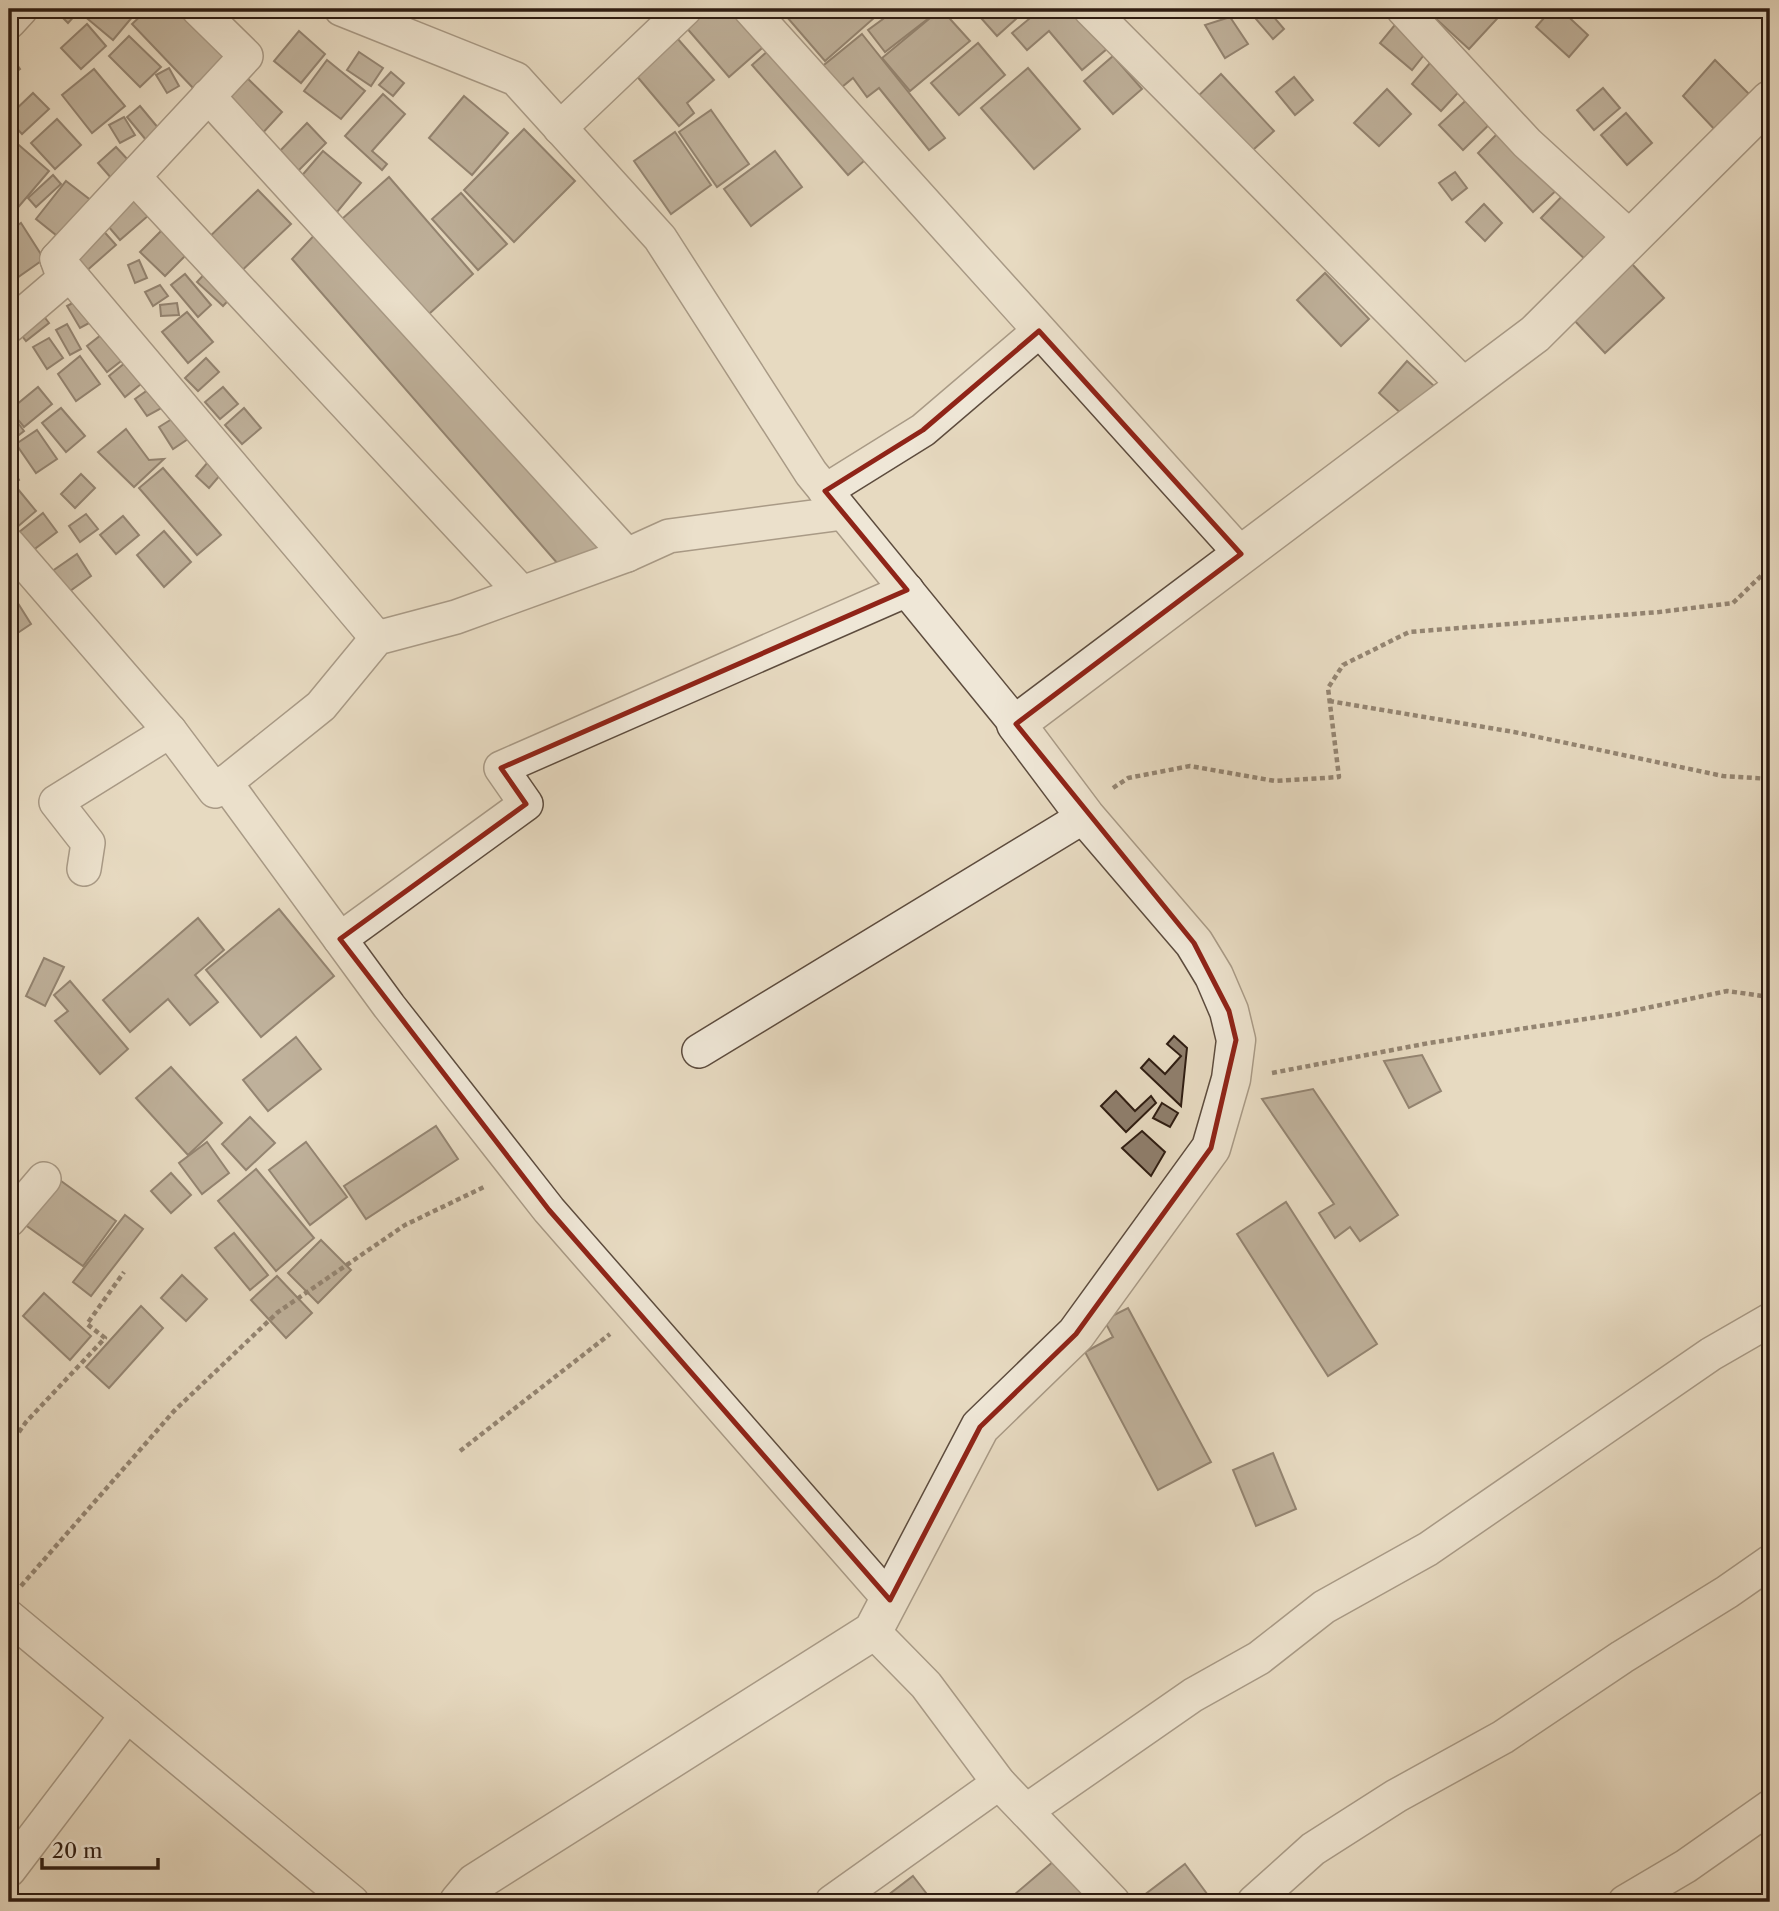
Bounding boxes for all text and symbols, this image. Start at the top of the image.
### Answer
scale bar [42,1827,158,1871]
text: 20 m [52,1838,103,1863]

